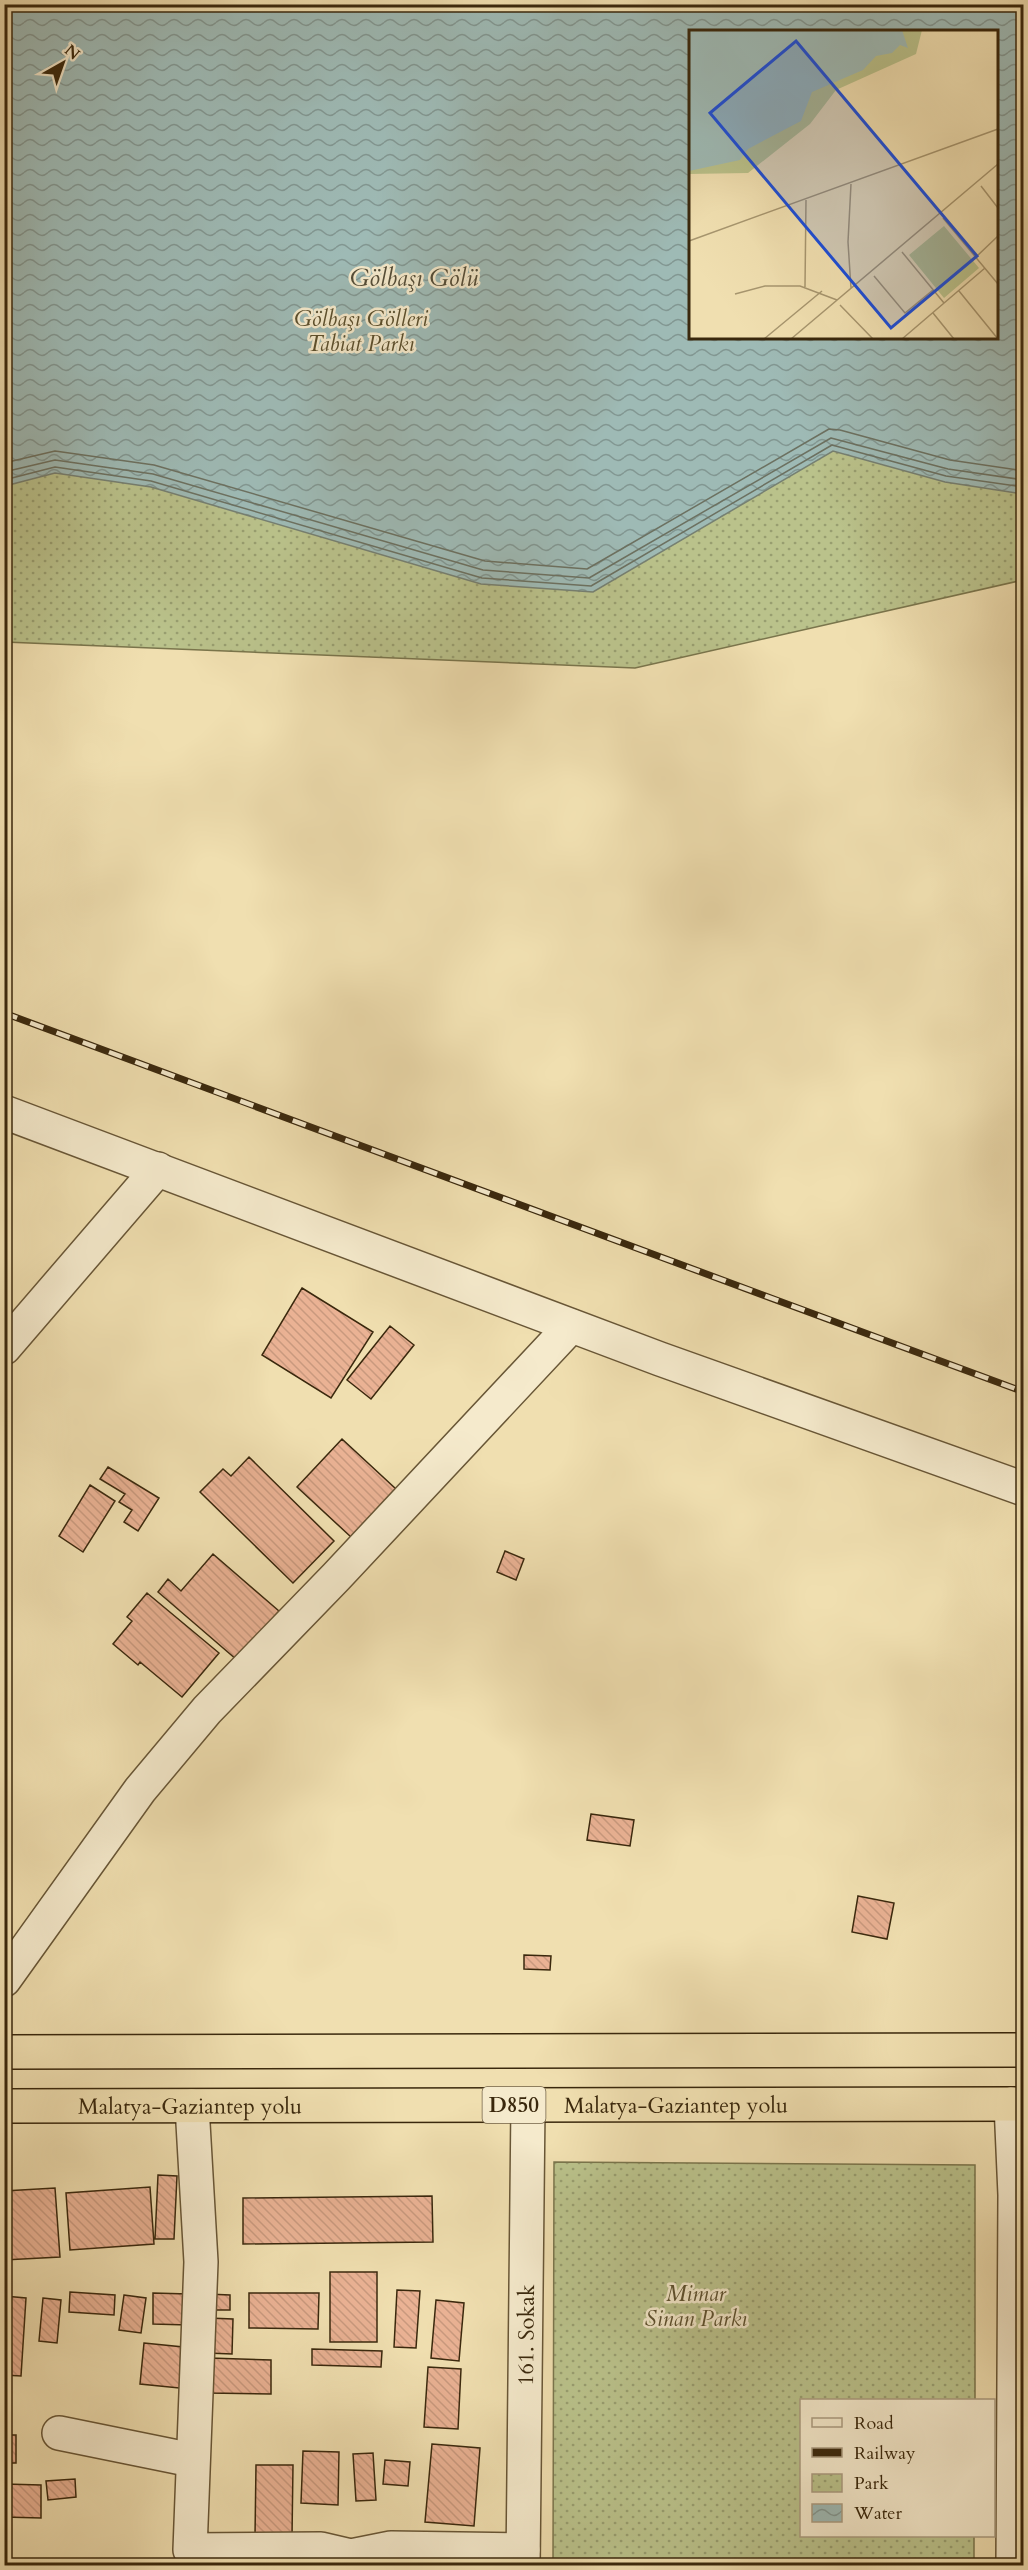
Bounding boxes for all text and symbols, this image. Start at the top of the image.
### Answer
inset map [689,30,998,339]
north arrow [33,33,93,93]
text: N [60,39,84,65]
water label: Gölbaşı Gölü [350,262,478,295]
park label: Gölbaşı Gölleri Tabiat Parkı [294,304,429,359]
road number: D850 [482,2087,546,2123]
street label: Malatya-Gaziantep yolu [564,2090,788,2121]
street label: Malatya-Gaziantep yolu [78,2091,302,2122]
park label: Mimar Sinan Parkı [645,2279,747,2334]
street label: 161. Sokak [511,2284,542,2386]
legend [800,2399,995,2537]
text: Road [854,2411,894,2436]
text: Railway [854,2441,916,2466]
text: Park [854,2471,889,2496]
text: Water [853,2501,903,2526]

